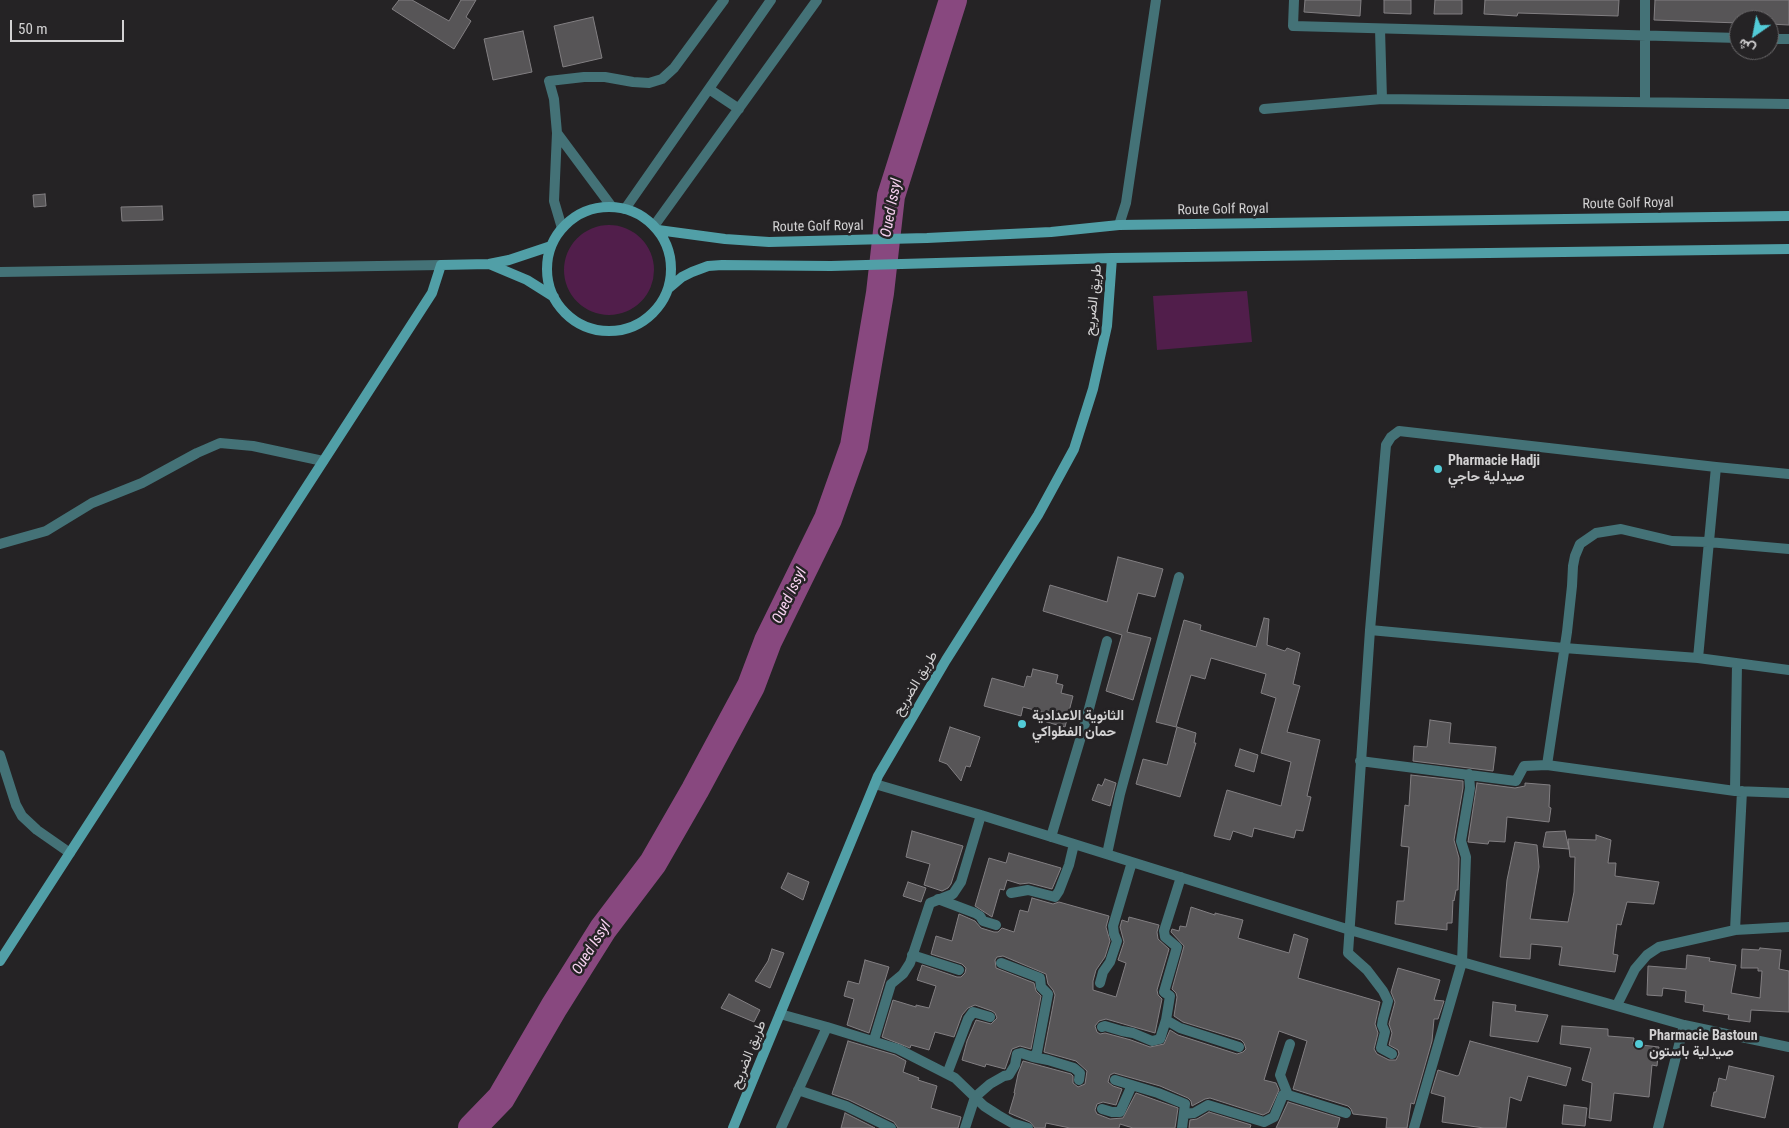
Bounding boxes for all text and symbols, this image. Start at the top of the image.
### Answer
scale bar [12,10,126,42]
north arrow [1729,10,1779,60]
text: 50 m [18,20,48,38]
text: ش [1735,35,1758,58]
water label: Oued Issyl [877,177,907,239]
street label: Route Golf Royal [1582,195,1674,213]
street label: Route Golf Royal [1177,201,1269,219]
street label: Route Golf Royal [772,218,864,236]
street label: طريق الضريح [1082,263,1106,337]
place label: Pharmacie Hadji صيدلية حاجي [1448,453,1540,486]
marker: Pharmacie Hadji صيدلية حاجي [1432,463,1444,475]
water label: Oued Issyl [769,565,811,627]
street label: طريق الضريح [890,649,942,719]
place label: الثانوية الاعدادية حمان الفطواكي [1032,708,1124,740]
marker: الثانوية الاعدادية حمان الفطواكي [1016,718,1028,730]
water label: Oued Issyl [569,918,615,978]
street label: طريق الضريح [728,1018,770,1092]
place label: Pharmacie Bastoun صيدلية باستون [1649,1028,1758,1060]
marker: Pharmacie Bastoun صيدلية باستون [1633,1038,1645,1050]

